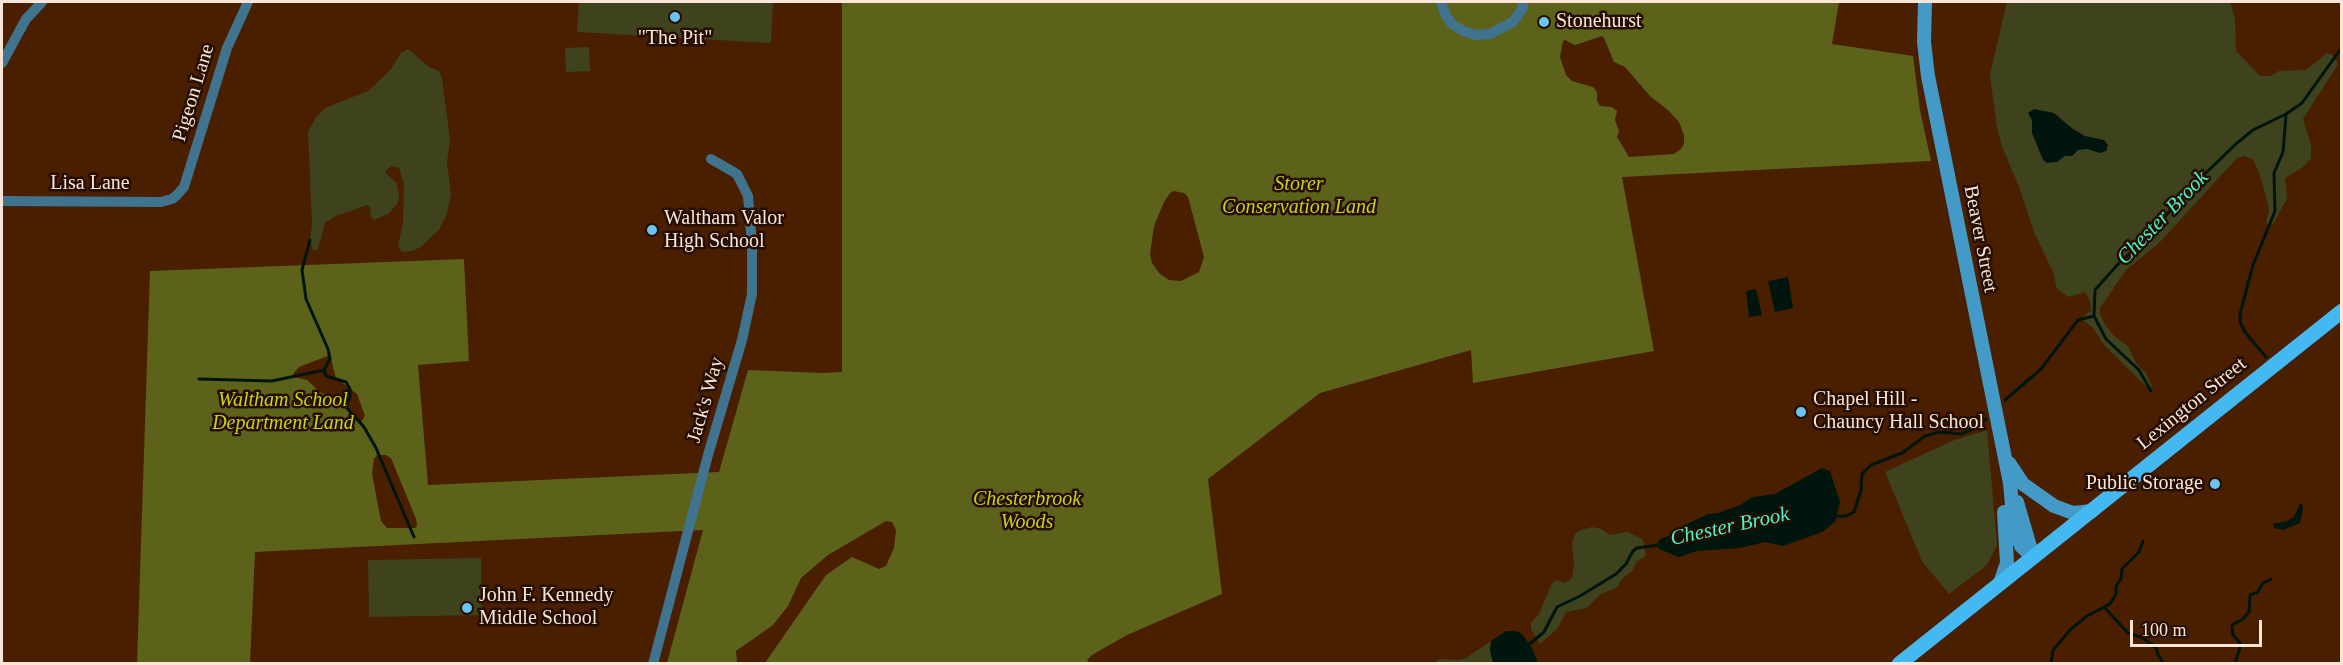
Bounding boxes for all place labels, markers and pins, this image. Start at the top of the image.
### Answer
marker: "The Pit" [668,10,682,24]
place label: Stonehurst [1556,10,1642,34]
marker: Stonehurst [1537,15,1551,29]
place label: "The Pit" [638,27,712,51]
place label: Waltham Valor High School [664,207,784,254]
marker: Waltham Valor High School [645,223,659,237]
place label: Chapel Hill - Chauncy Hall School [1813,388,1984,435]
marker: Chapel Hill - Chauncy Hall School [1794,405,1808,419]
place label: Public Storage [2086,472,2203,496]
marker: Public Storage [2208,477,2222,491]
place label: John F. Kennedy Middle School [479,584,614,631]
marker: John F. Kennedy Middle School [460,601,474,615]

